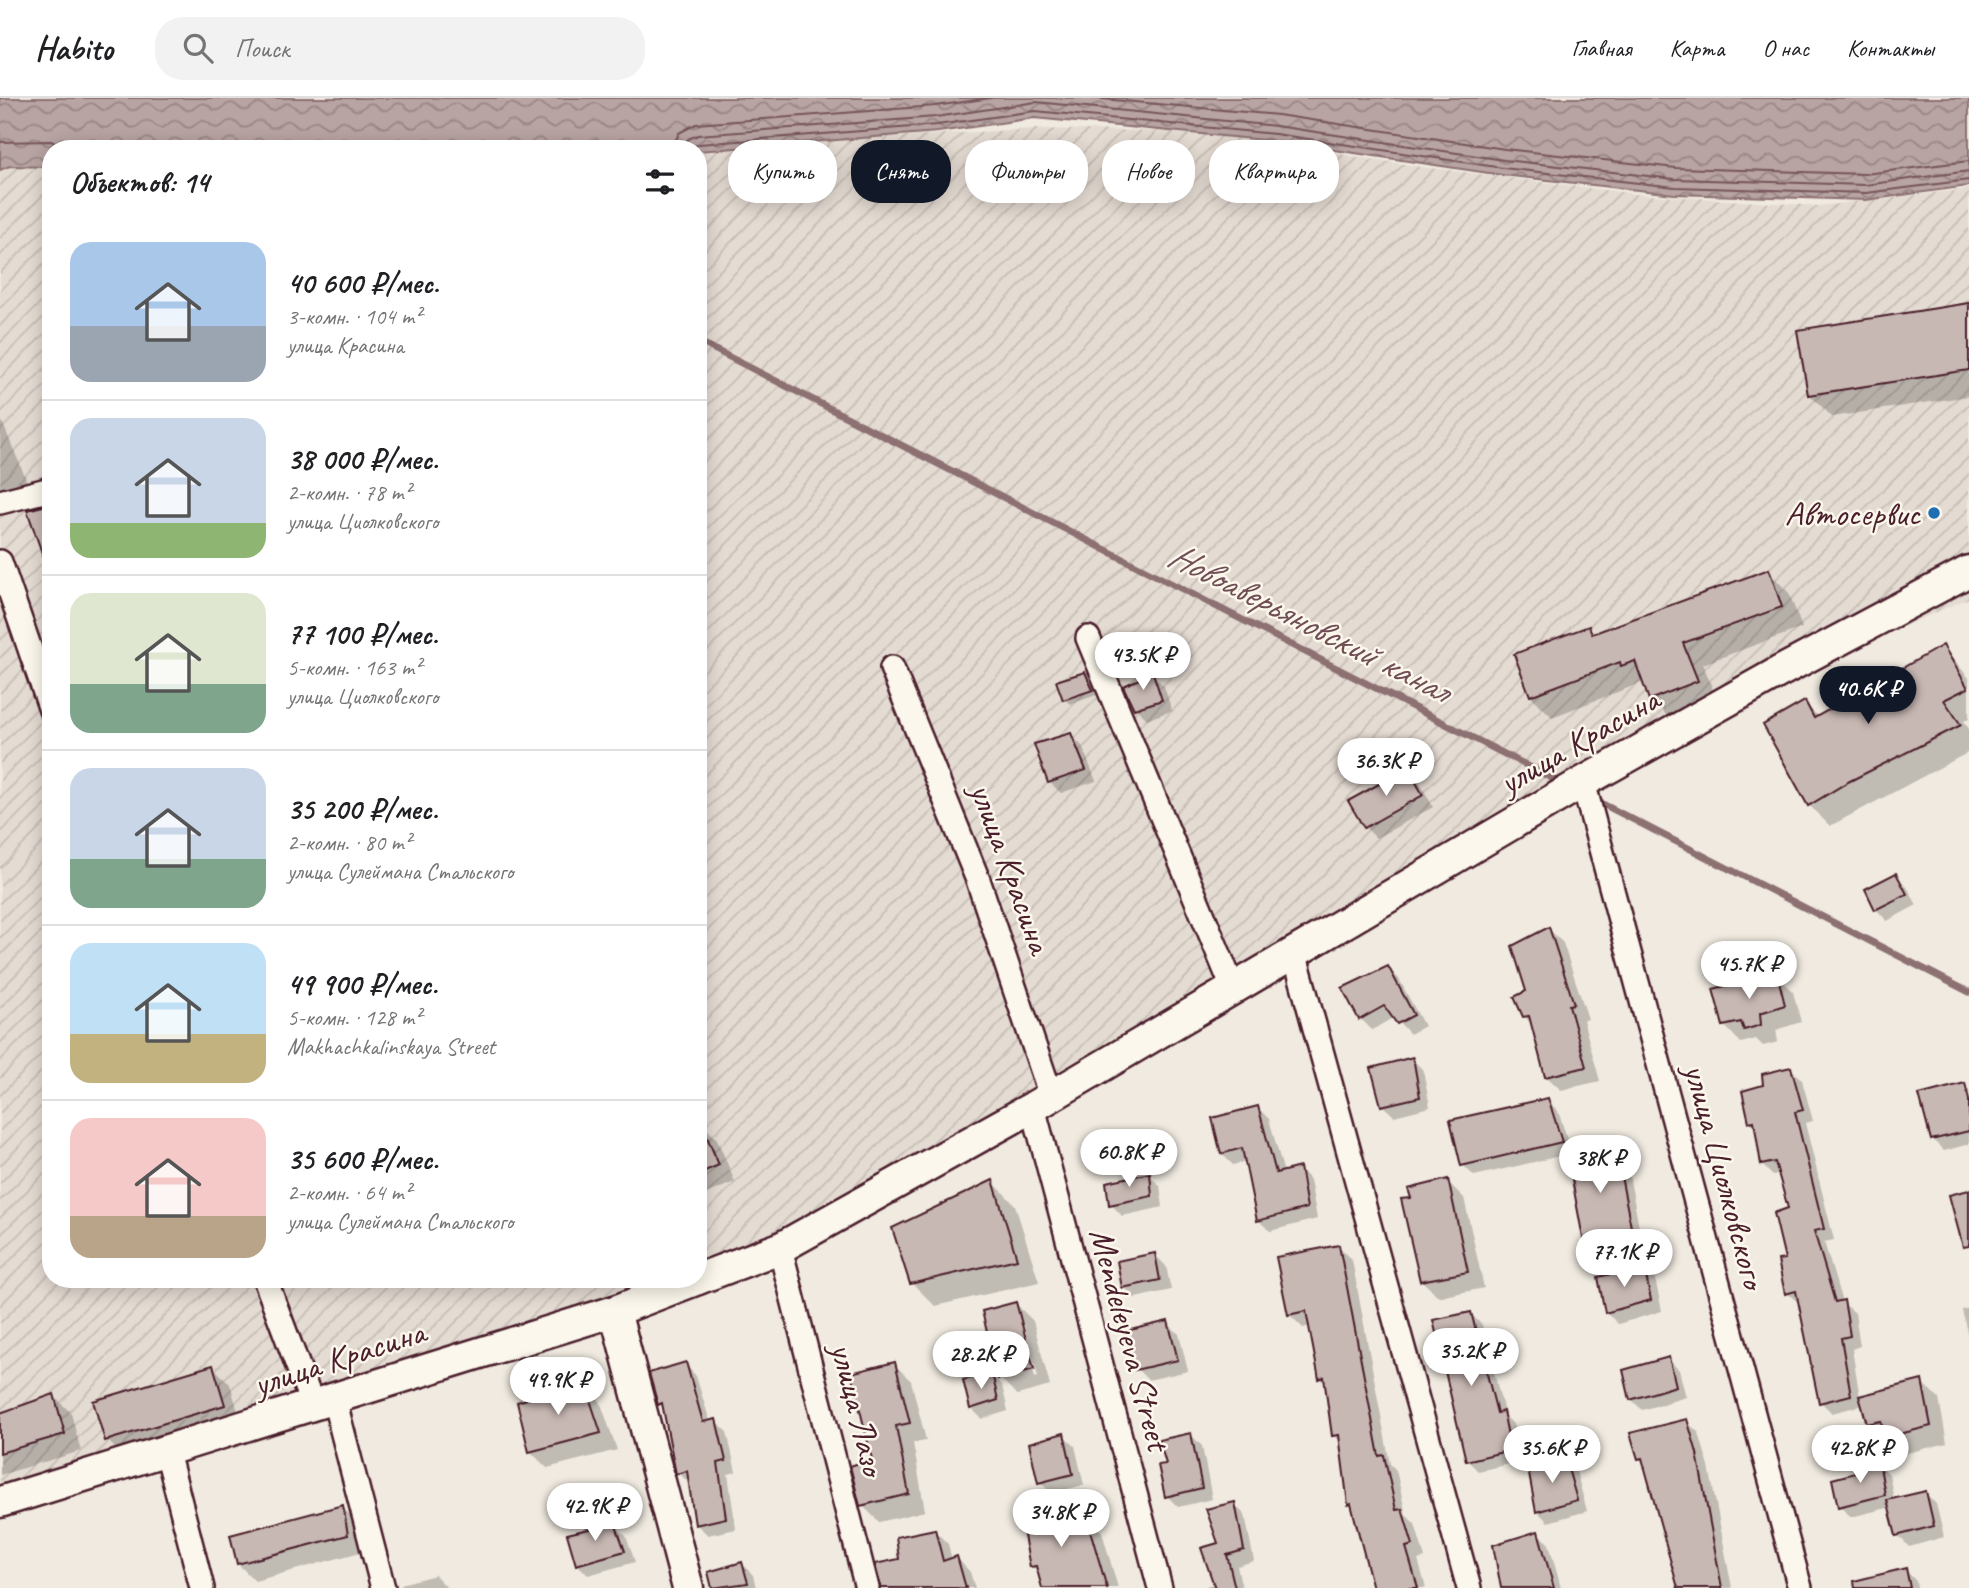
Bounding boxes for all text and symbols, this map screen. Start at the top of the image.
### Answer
search box [155,17,645,80]
text: Habito [35,27,113,69]
icon: search [179,29,217,67]
text: Поиск [235,32,290,65]
text: Главная [1571,33,1632,63]
text: Карта [1670,33,1724,63]
text: О нас [1762,33,1809,63]
text: Контакты [1847,33,1934,63]
chip: Купить [728,140,837,203]
chip: Снять [851,140,951,203]
chip: Фильтры [965,140,1088,203]
chip: Новое [1102,140,1195,203]
chip: Квартира [1209,140,1339,203]
text: Объектов: 14 [70,163,209,201]
icon: filters [641,163,679,201]
text: 40 600 ₽/мес. [287,264,439,302]
icon: home [126,270,210,354]
text: 3-комн. · 104 m² [287,302,421,331]
text: улица Красина [287,331,404,360]
text: 38 000 ₽/мес. [287,440,438,478]
icon: home [126,446,210,530]
text: 2-комн. · 78 m² [287,478,411,507]
place label: Автосервис [1785,491,1921,536]
marker: Автосервис [1926,505,1942,521]
text: улица Циолковского [287,507,438,536]
water label: Новоаверьяновский канал [1161,531,1463,716]
text: 77 100 ₽/мес. [287,615,438,653]
icon: home [126,621,210,705]
pin: 43.5K ₽ [1078,632,1208,692]
text: 43.5K ₽ [1111,640,1175,669]
text: 5-комн. · 163 m² [287,653,421,682]
pin: 40.6K ₽ [1803,666,1933,726]
text: 40.6K ₽ [1835,674,1901,703]
street label: улица Красина [1489,676,1669,806]
text: улица Циолковского [287,682,438,711]
pin: 36.3K ₽ [1321,738,1451,798]
text: 36.3K ₽ [1353,746,1419,775]
street label: улица Красина [959,775,1063,962]
text: 35 200 ₽/мес. [287,790,438,828]
icon: home [126,796,210,880]
text: 2-комн. · 80 m² [287,828,411,857]
text: улица Сулеймана Стальского [287,857,513,886]
pin: 45.7K ₽ [1684,942,1814,1001]
text: 45.7K ₽ [1717,949,1781,978]
text: 49 900 ₽/мес. [287,965,437,1003]
icon: home [126,971,210,1055]
text: 5-комн. · 128 m² [287,1003,421,1032]
text: Makhachkalinskaya Street [287,1032,495,1061]
street label: улица Циолковского [1673,1057,1777,1296]
pin: 60.8K ₽ [1064,1130,1194,1189]
pin: 38K ₽ [1551,1136,1649,1195]
text: 60.8K ₽ [1096,1137,1162,1166]
text: 35 600 ₽/мес. [287,1140,438,1178]
text: 38K ₽ [1575,1143,1625,1172]
icon: home [126,1146,210,1230]
text: 2-комн. · 64 m² [287,1178,411,1207]
text: улица Сулеймана Стальского [287,1207,513,1236]
street label: Mendeleyeva Street [1079,1223,1182,1458]
pin: 77.1K ₽ [1559,1230,1689,1289]
text: 77.1K ₽ [1592,1237,1656,1266]
street label: улица Красина [246,1308,433,1407]
pin: 35.2K ₽ [1406,1328,1536,1388]
pin: 28.2K ₽ [916,1332,1046,1391]
street label: улица Лазо [819,1336,897,1483]
text: 35.2K ₽ [1439,1336,1503,1365]
text: 28.2K ₽ [949,1339,1013,1368]
pin: 49.9K ₽ [493,1358,623,1417]
text: 49.9K ₽ [526,1365,590,1394]
pin: 35.6K ₽ [1487,1426,1617,1485]
pin: 42.8K ₽ [1795,1426,1925,1485]
text: 35.6K ₽ [1520,1433,1584,1462]
text: 42.8K ₽ [1828,1433,1892,1462]
pin: 42.9K ₽ [530,1484,660,1543]
pin: 34.8K ₽ [996,1490,1126,1549]
text: 42.9K ₽ [563,1491,627,1520]
text: 34.8K ₽ [1029,1497,1093,1526]

